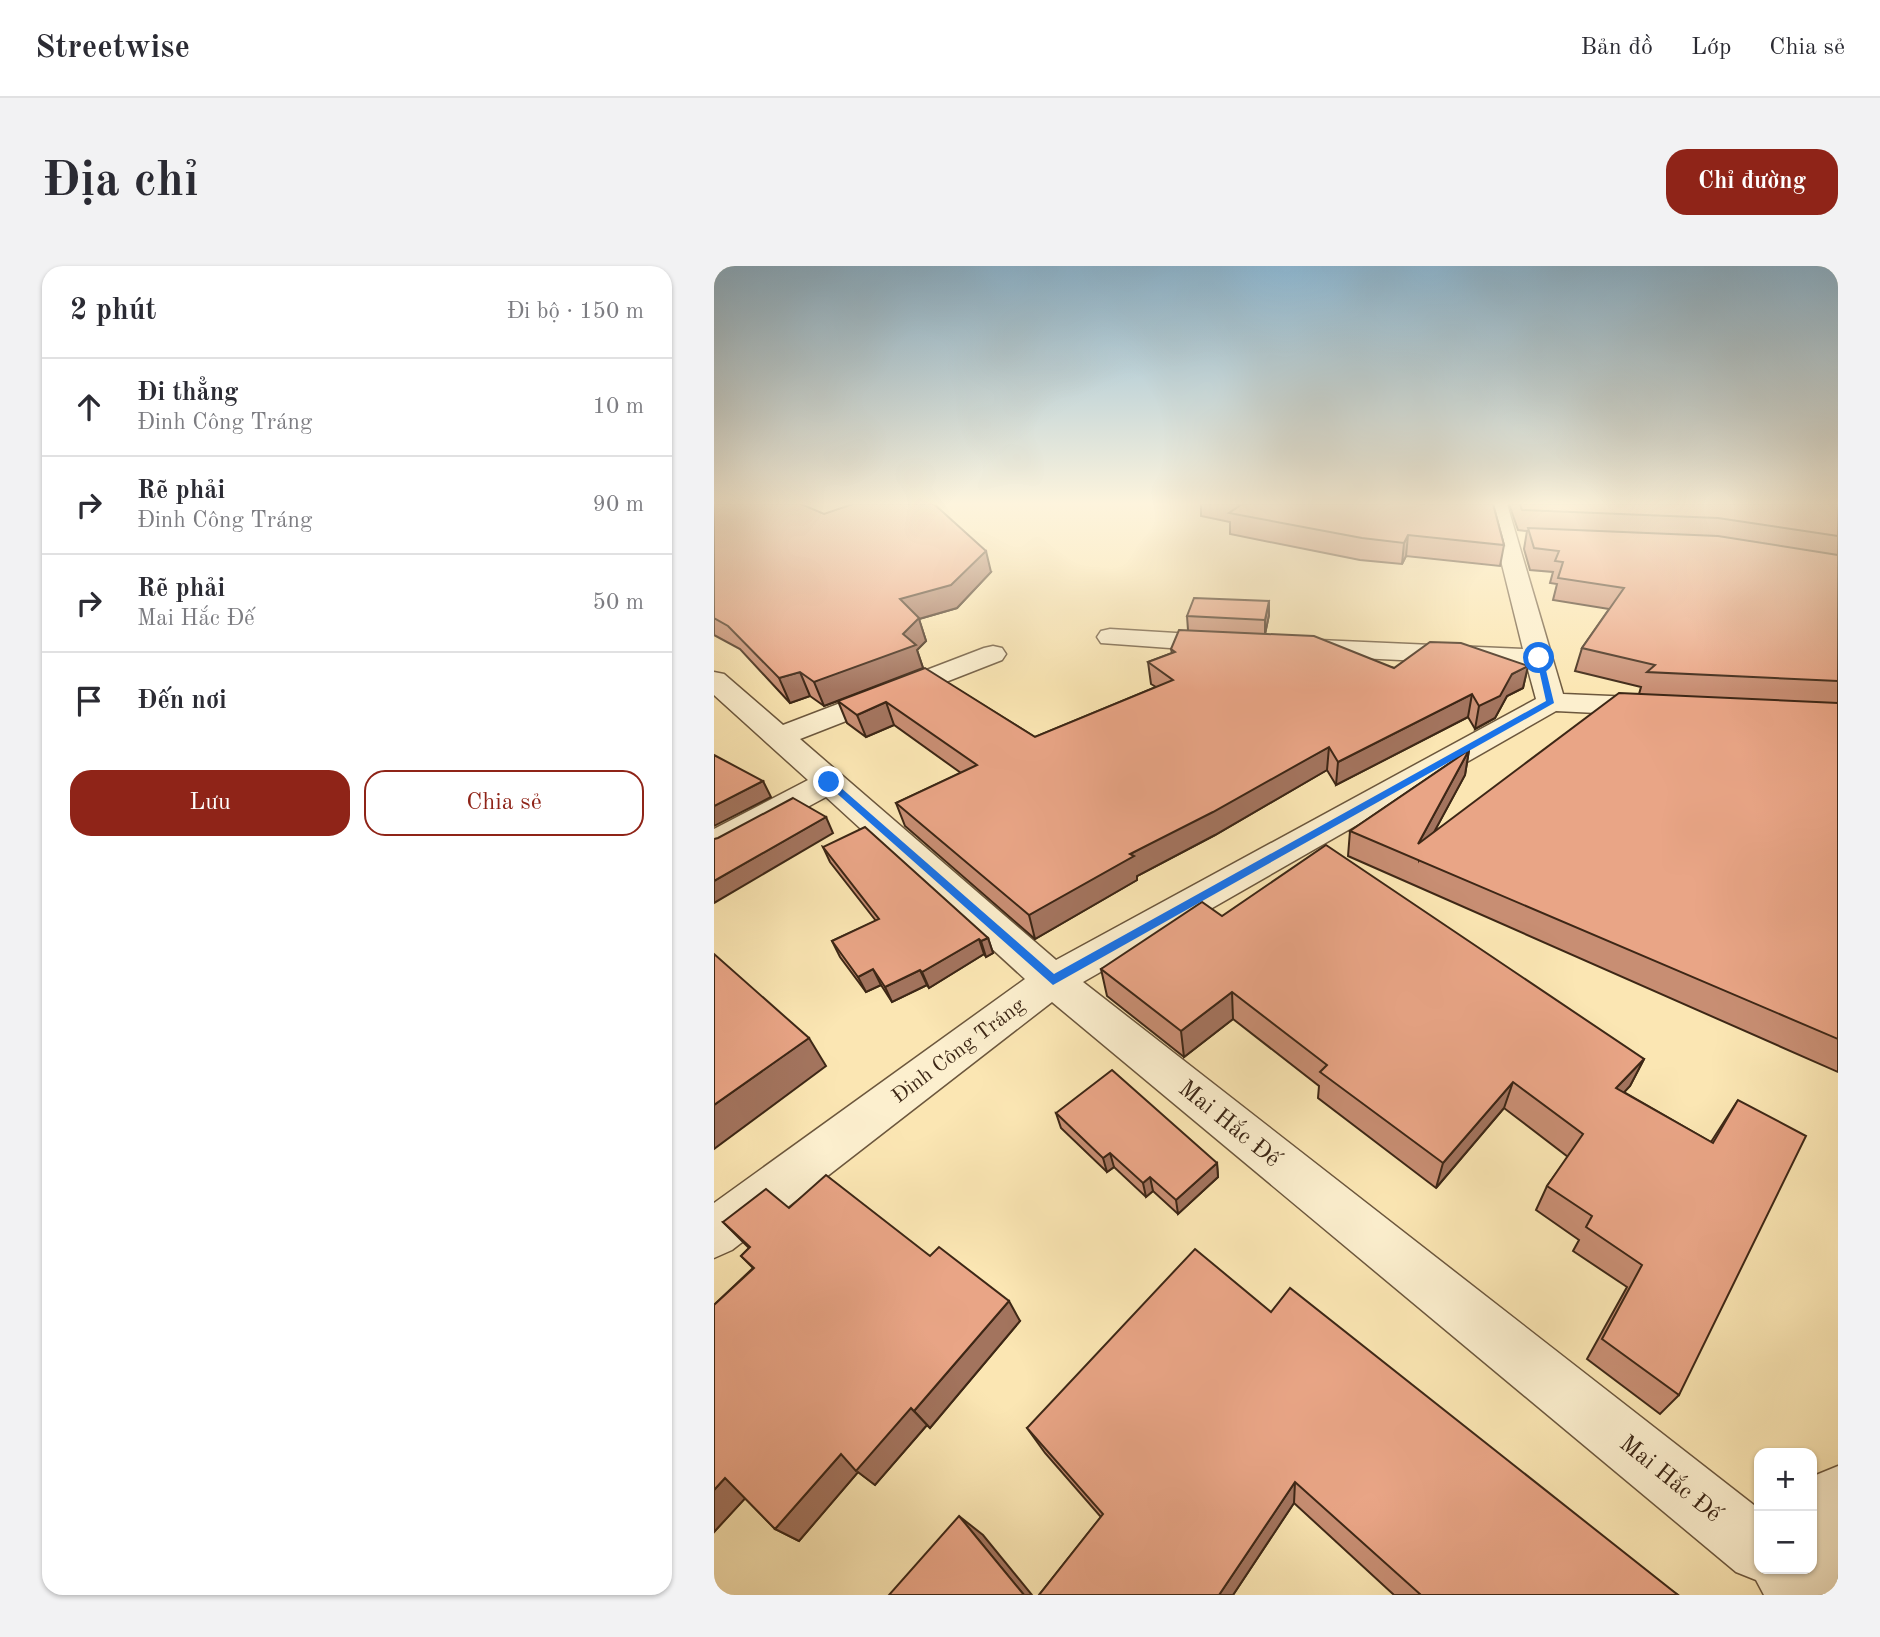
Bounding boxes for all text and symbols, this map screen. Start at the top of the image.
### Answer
text: Streetwise [35,32,190,65]
text: Bản đồ [1580,36,1653,60]
text: Lớp [1691,36,1731,60]
text: Chia sẻ [1769,36,1845,60]
button: Chỉ đường [1666,149,1838,215]
text: Địa chỉ [42,158,199,207]
text: 2 phút [70,296,156,326]
text: Đi bộ · 150 m [506,300,644,323]
text: Đi thẳng [137,380,239,406]
icon: ahead [70,388,108,426]
text: 10 m [593,395,644,418]
text: Đinh Công Tráng [137,411,312,434]
text: Rẽ phải [137,478,225,504]
icon: right [70,486,108,524]
text: 90 m [593,493,644,516]
text: Đinh Công Tráng [137,509,312,532]
text: Rẽ phải [137,576,225,602]
icon: right [70,584,108,622]
text: 50 m [593,591,644,614]
text: Mai Hắc Đế [137,607,254,630]
route start [1523,642,1554,673]
icon: arrive [70,682,108,720]
text: Đến nơi [137,688,227,714]
route end [813,766,844,797]
button: Lưu [70,770,350,836]
button: Chia sẻ [364,770,644,836]
street label: Đinh Công Tráng [889,994,1030,1108]
street label: Mai Hắc Đế [1174,1075,1287,1174]
street label: Mai Hắc Đế [1615,1430,1728,1529]
map controls [1754,1448,1817,1574]
button: + [1754,1448,1817,1511]
button: − [1754,1511,1817,1574]

